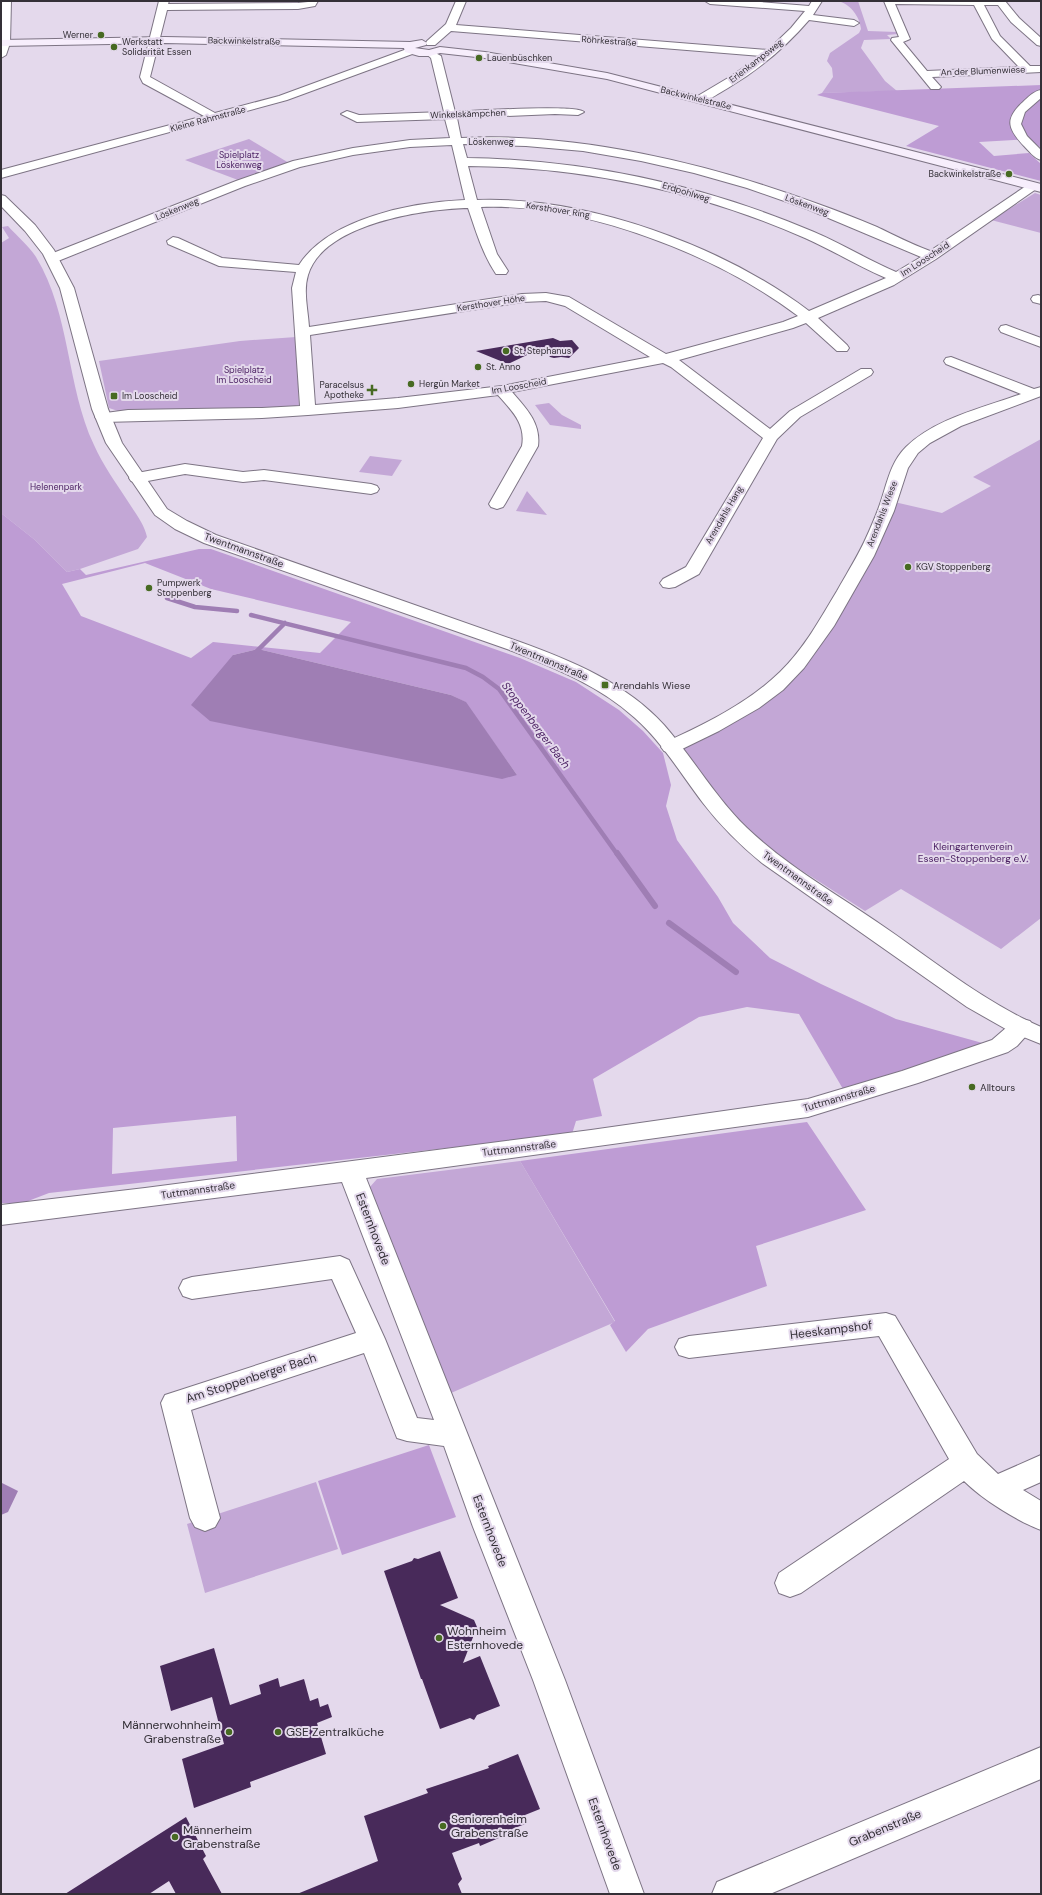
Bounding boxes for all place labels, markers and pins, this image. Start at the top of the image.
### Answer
place label: Werner [63,29,94,41]
marker: Werner [96,30,106,40]
place label: Werkstatt Solidarität Essen [122,36,191,58]
marker: Werkstatt Solidarität Essen [109,42,119,52]
place label: Lauenbüschken [487,52,552,64]
marker: Lauenbüschken [474,53,484,63]
place label: Backwinkelstraße [928,168,1001,180]
marker: Backwinkelstraße [1004,169,1014,179]
place label: St. Stephanus [514,345,572,357]
marker: St. Stephanus [501,346,511,356]
place label: St. Anno [486,361,521,373]
marker: St. Anno [473,362,483,372]
place label: Hergün Market [419,378,480,390]
place label: Paracelsus Apotheke [319,379,364,401]
marker: Hergün Market [406,379,416,389]
marker: Paracelsus Apotheke [367,385,377,395]
place label: Im Looscheid [122,390,178,402]
marker: Im Looscheid [109,391,119,401]
place label: KGV Stoppenberg [916,561,991,573]
marker: KGV Stoppenberg [903,562,913,572]
place label: Pumpwerk Stoppenberg [157,577,212,599]
marker: Pumpwerk Stoppenberg [144,583,154,593]
place label: Arendahls Wiese [613,679,691,692]
marker: Arendahls Wiese [600,680,610,690]
place label: Alltours [980,1081,1015,1094]
marker: Alltours [967,1082,977,1092]
place label: Wohnheim Esternhovede [447,1623,523,1653]
marker: Wohnheim Esternhovede [434,1633,444,1643]
place label: Männerwohnheim Grabenstraße [122,1717,221,1747]
place label: GSE Zentralküche [286,1724,384,1740]
marker: Männerwohnheim Grabenstraße [224,1727,234,1737]
marker: GSE Zentralküche [273,1727,283,1737]
place label: Seniorenheim Grabenstraße [451,1811,528,1841]
marker: Seniorenheim Grabenstraße [438,1821,448,1831]
place label: Männerheim Grabenstraße [183,1822,260,1852]
marker: Männerheim Grabenstraße [170,1832,180,1842]

